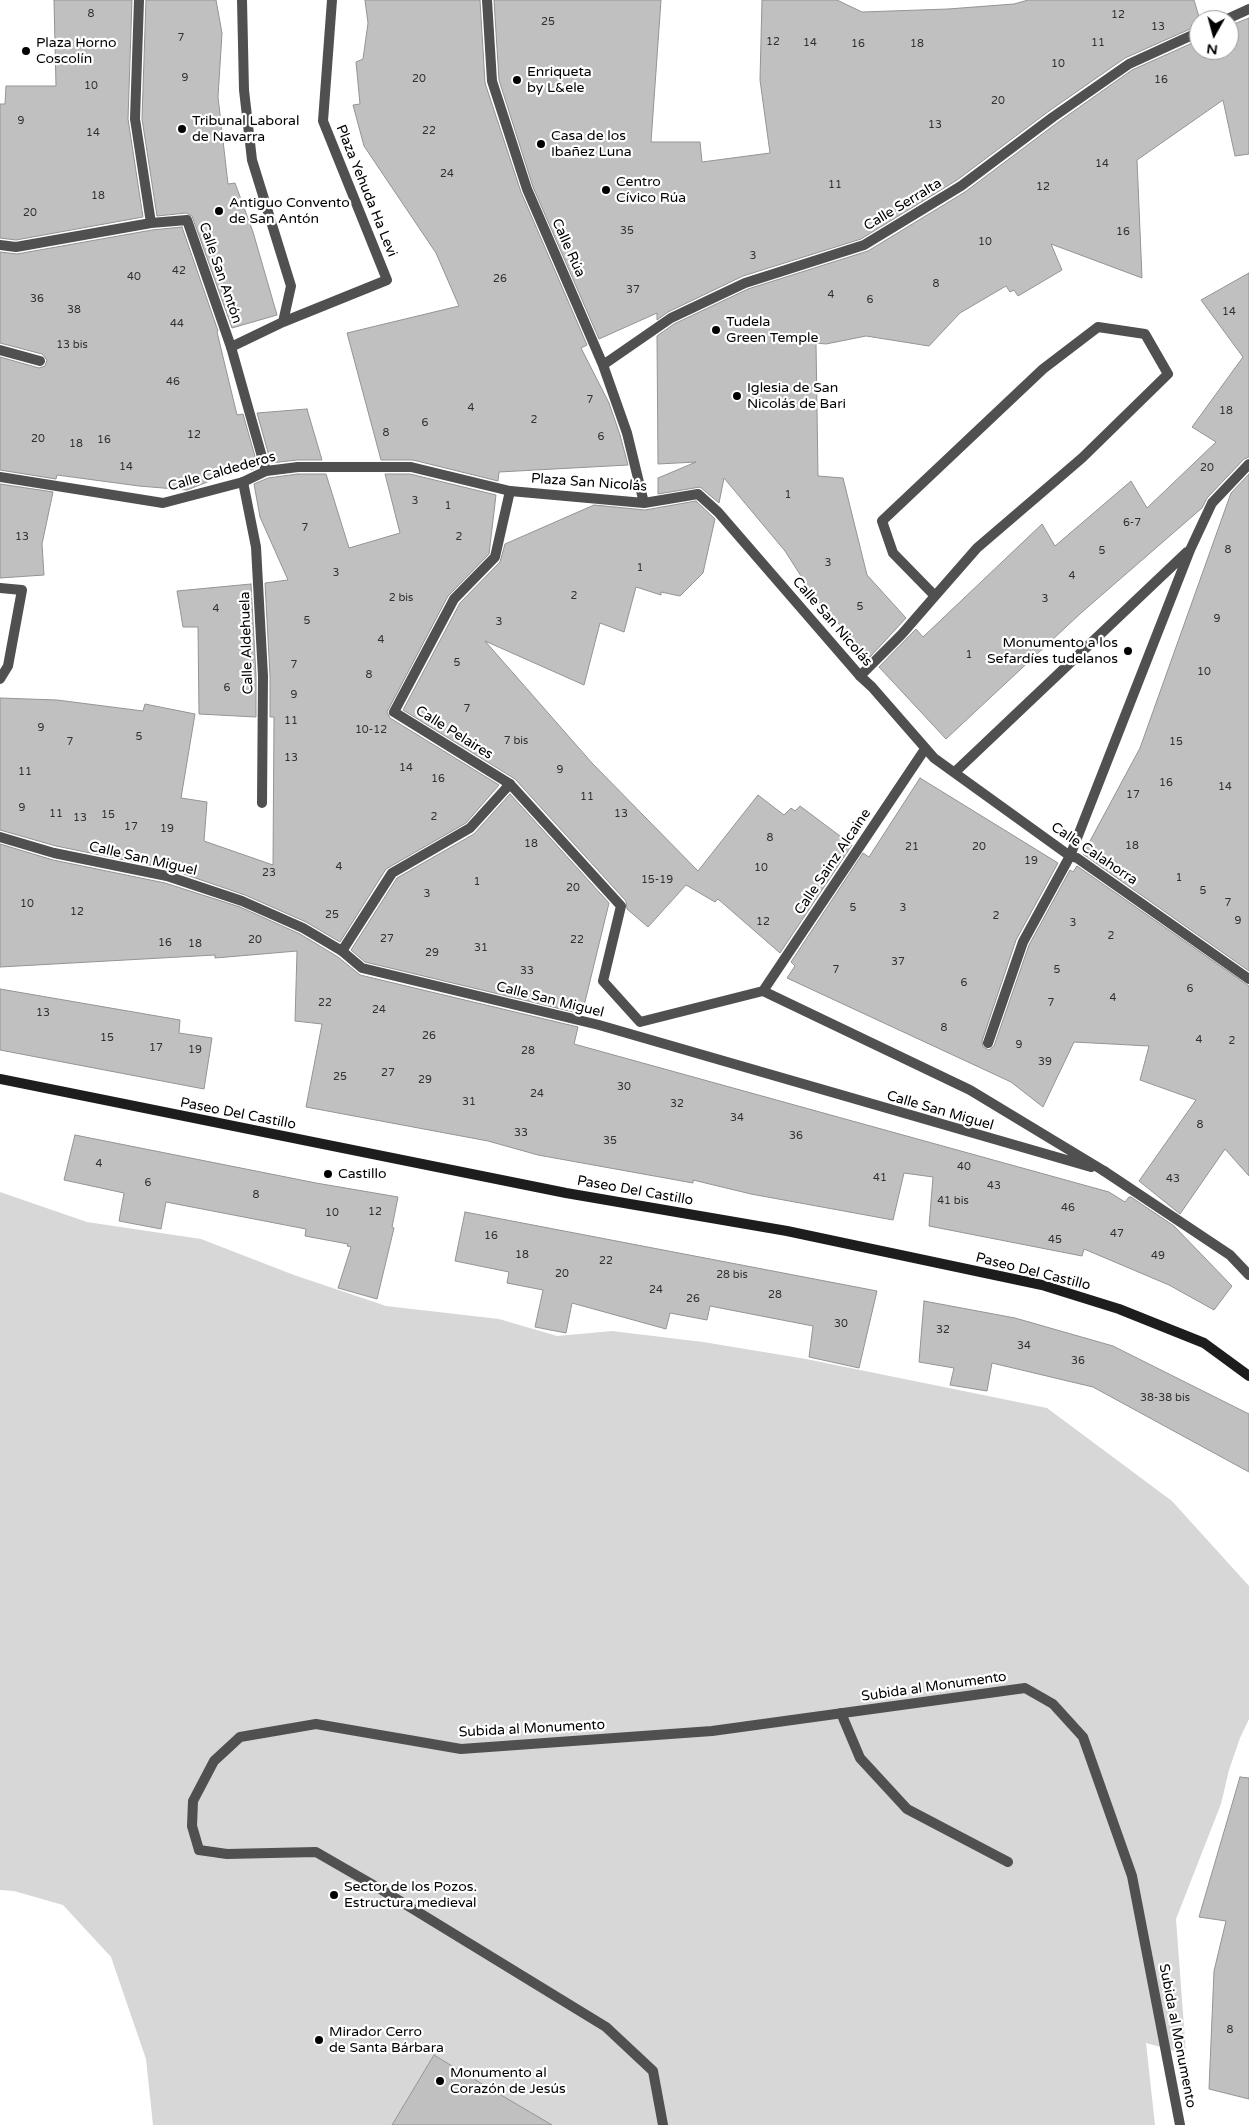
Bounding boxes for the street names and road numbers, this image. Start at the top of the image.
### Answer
street label: Plaza Yehuda Ha Levi [332,122,400,260]
street label: Calle Serralta [861,175,945,235]
street label: Calle Rúa [548,216,588,280]
street label: Calle San Antón [195,220,245,326]
street label: Calle Caldederos [166,449,278,495]
street label: Plaza San Nicolás [530,471,648,495]
street label: Calle San Nicolás [788,574,876,670]
street label: Calle Aldehuela [237,591,257,695]
street label: Calle Pelaires [412,703,496,763]
street label: Calle Sainz Alcaine [791,806,875,918]
street label: Calle Calahorra [1048,819,1140,889]
street label: Calle San Miguel [87,838,199,880]
street label: Calle San Miguel [494,978,606,1022]
street label: Calle San Miguel [885,1088,995,1134]
street label: Paseo Del Castillo [179,1095,297,1133]
street label: Paseo Del Castillo [576,1173,694,1209]
street label: Paseo Del Castillo [974,1250,1092,1294]
street label: Subida al Monumento [860,1668,1008,1706]
street label: Subida al Monumento [458,1717,606,1741]
street label: Subida al Monumento [1155,1963,1199,2109]

